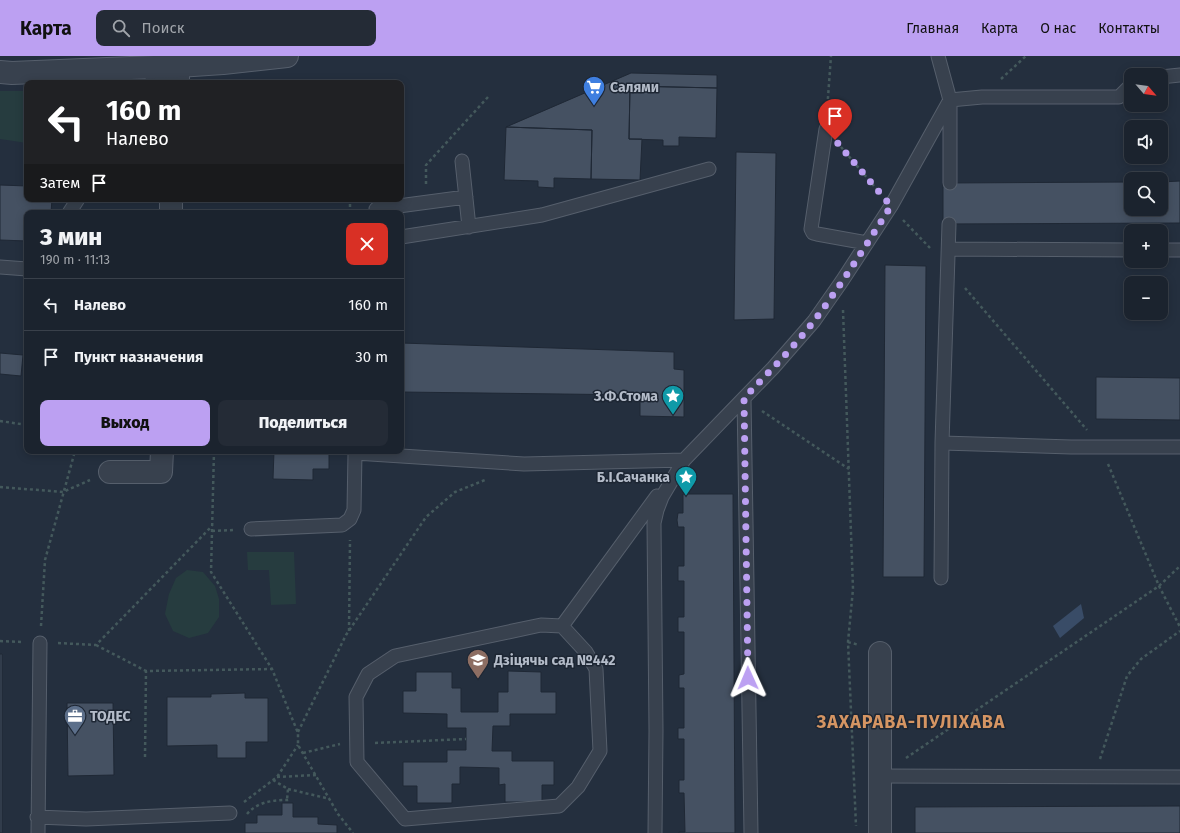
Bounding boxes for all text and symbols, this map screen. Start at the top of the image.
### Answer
search box [96,10,376,46]
text: Карта [20,17,72,40]
icon: search [110,17,132,39]
text: Поиск [142,19,184,37]
text: Главная [906,20,959,37]
text: Карта [981,20,1018,37]
text: О нас [1040,20,1076,37]
text: Контакты [1098,20,1160,37]
north arrow [1124,68,1168,112]
map controls [1124,68,1168,320]
supermarket icon: Салями [581,74,607,107]
place label: Салями [610,79,659,96]
text: 160 m [106,94,181,127]
icon: left [40,96,92,148]
pin [818,99,852,140]
icon: arrive [824,105,846,127]
button: sound [1124,120,1168,164]
text: Налево [106,128,169,150]
icon: arrive [88,172,110,194]
button: search [1124,172,1168,216]
text: Затем [40,174,80,192]
text: 3 мин [40,223,102,251]
button: close [346,223,388,265]
button: + [1124,224,1168,268]
text: 190 m · 11:13 [40,252,110,267]
button: − [1124,276,1168,320]
icon: left [40,294,62,316]
text: Налево [74,296,126,314]
text: 160 m [348,296,388,314]
icon: arrive [40,346,62,368]
text: Пункт назначения [74,348,203,366]
text: 30 m [355,348,388,366]
place icon: З.Ф.Стома [660,383,686,416]
place label: З.Ф.Стома [593,388,658,405]
button: Выход [40,400,210,446]
button: Поделиться [218,400,388,446]
place icon: Б.І.Сачанка [673,464,699,497]
place label: Б.І.Сачанка [597,469,670,486]
school or university icon: Дзіцячы сад №442 [465,647,491,680]
place label: Дзіцячы сад №442 [493,652,616,669]
position arrow [727,657,769,699]
office icon: ТОДЕС [62,703,88,736]
place label: ТОДЕС [90,708,131,725]
district label: ЗАХАРАВА-ПУЛІХАВА [816,711,1005,733]

